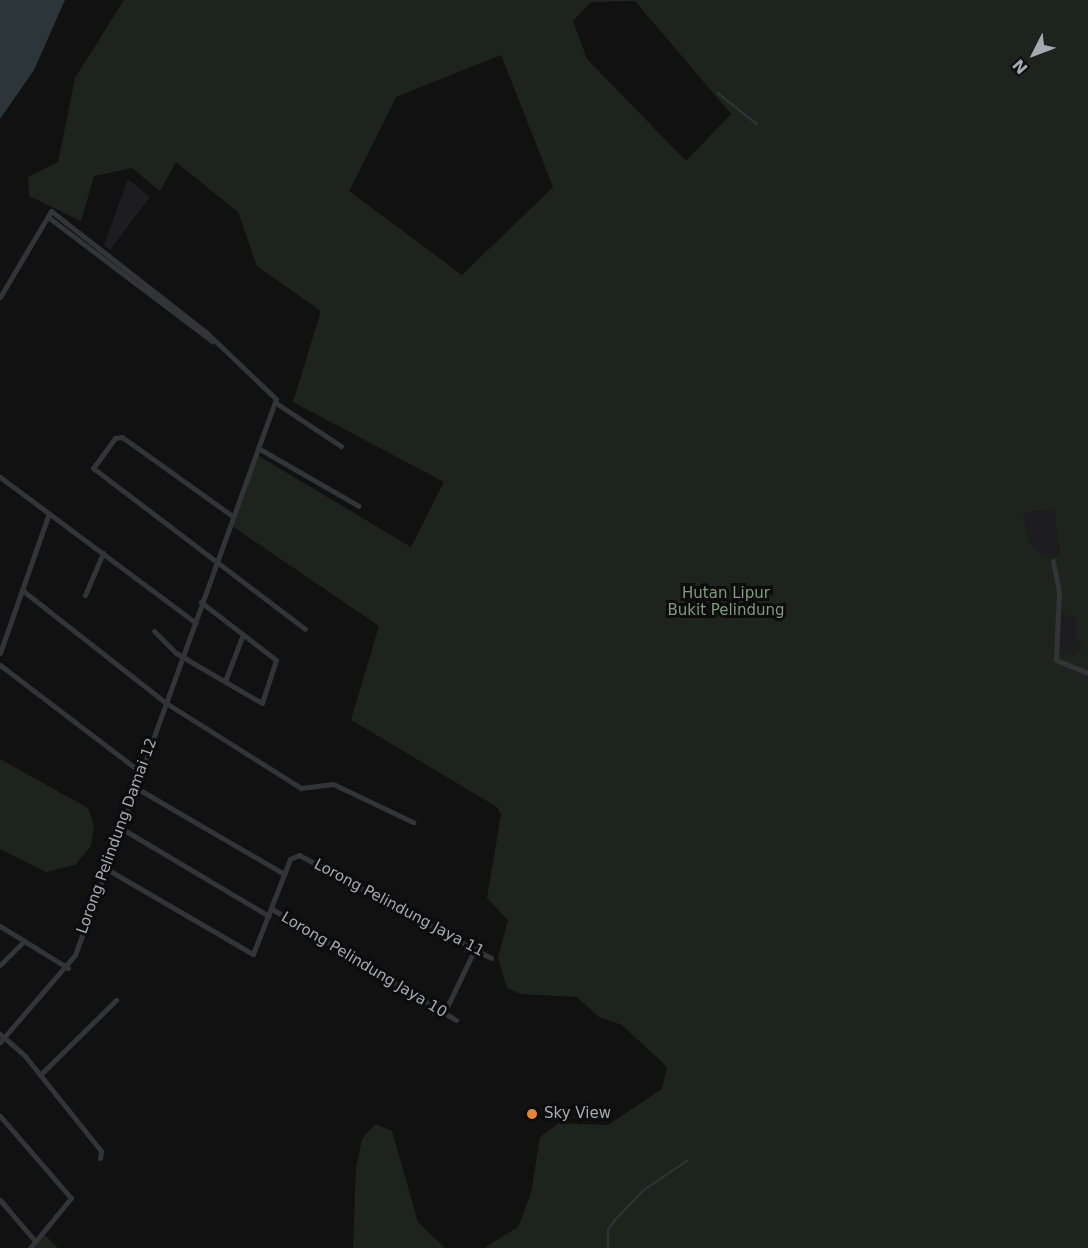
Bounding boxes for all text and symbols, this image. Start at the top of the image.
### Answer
north arrow [1004,24,1064,84]
text: N [1009,55,1032,78]
park label: Hutan Lipur Bukit Pelindung [668,584,784,619]
street label: Lorong Pelindung Damai 12 [73,736,161,936]
street label: Lorong Pelindung Jaya 11 [311,855,487,961]
street label: Lorong Pelindung Jaya 10 [278,908,450,1022]
place label: Sky View [544,1105,611,1123]
marker: Sky View [525,1107,539,1121]

